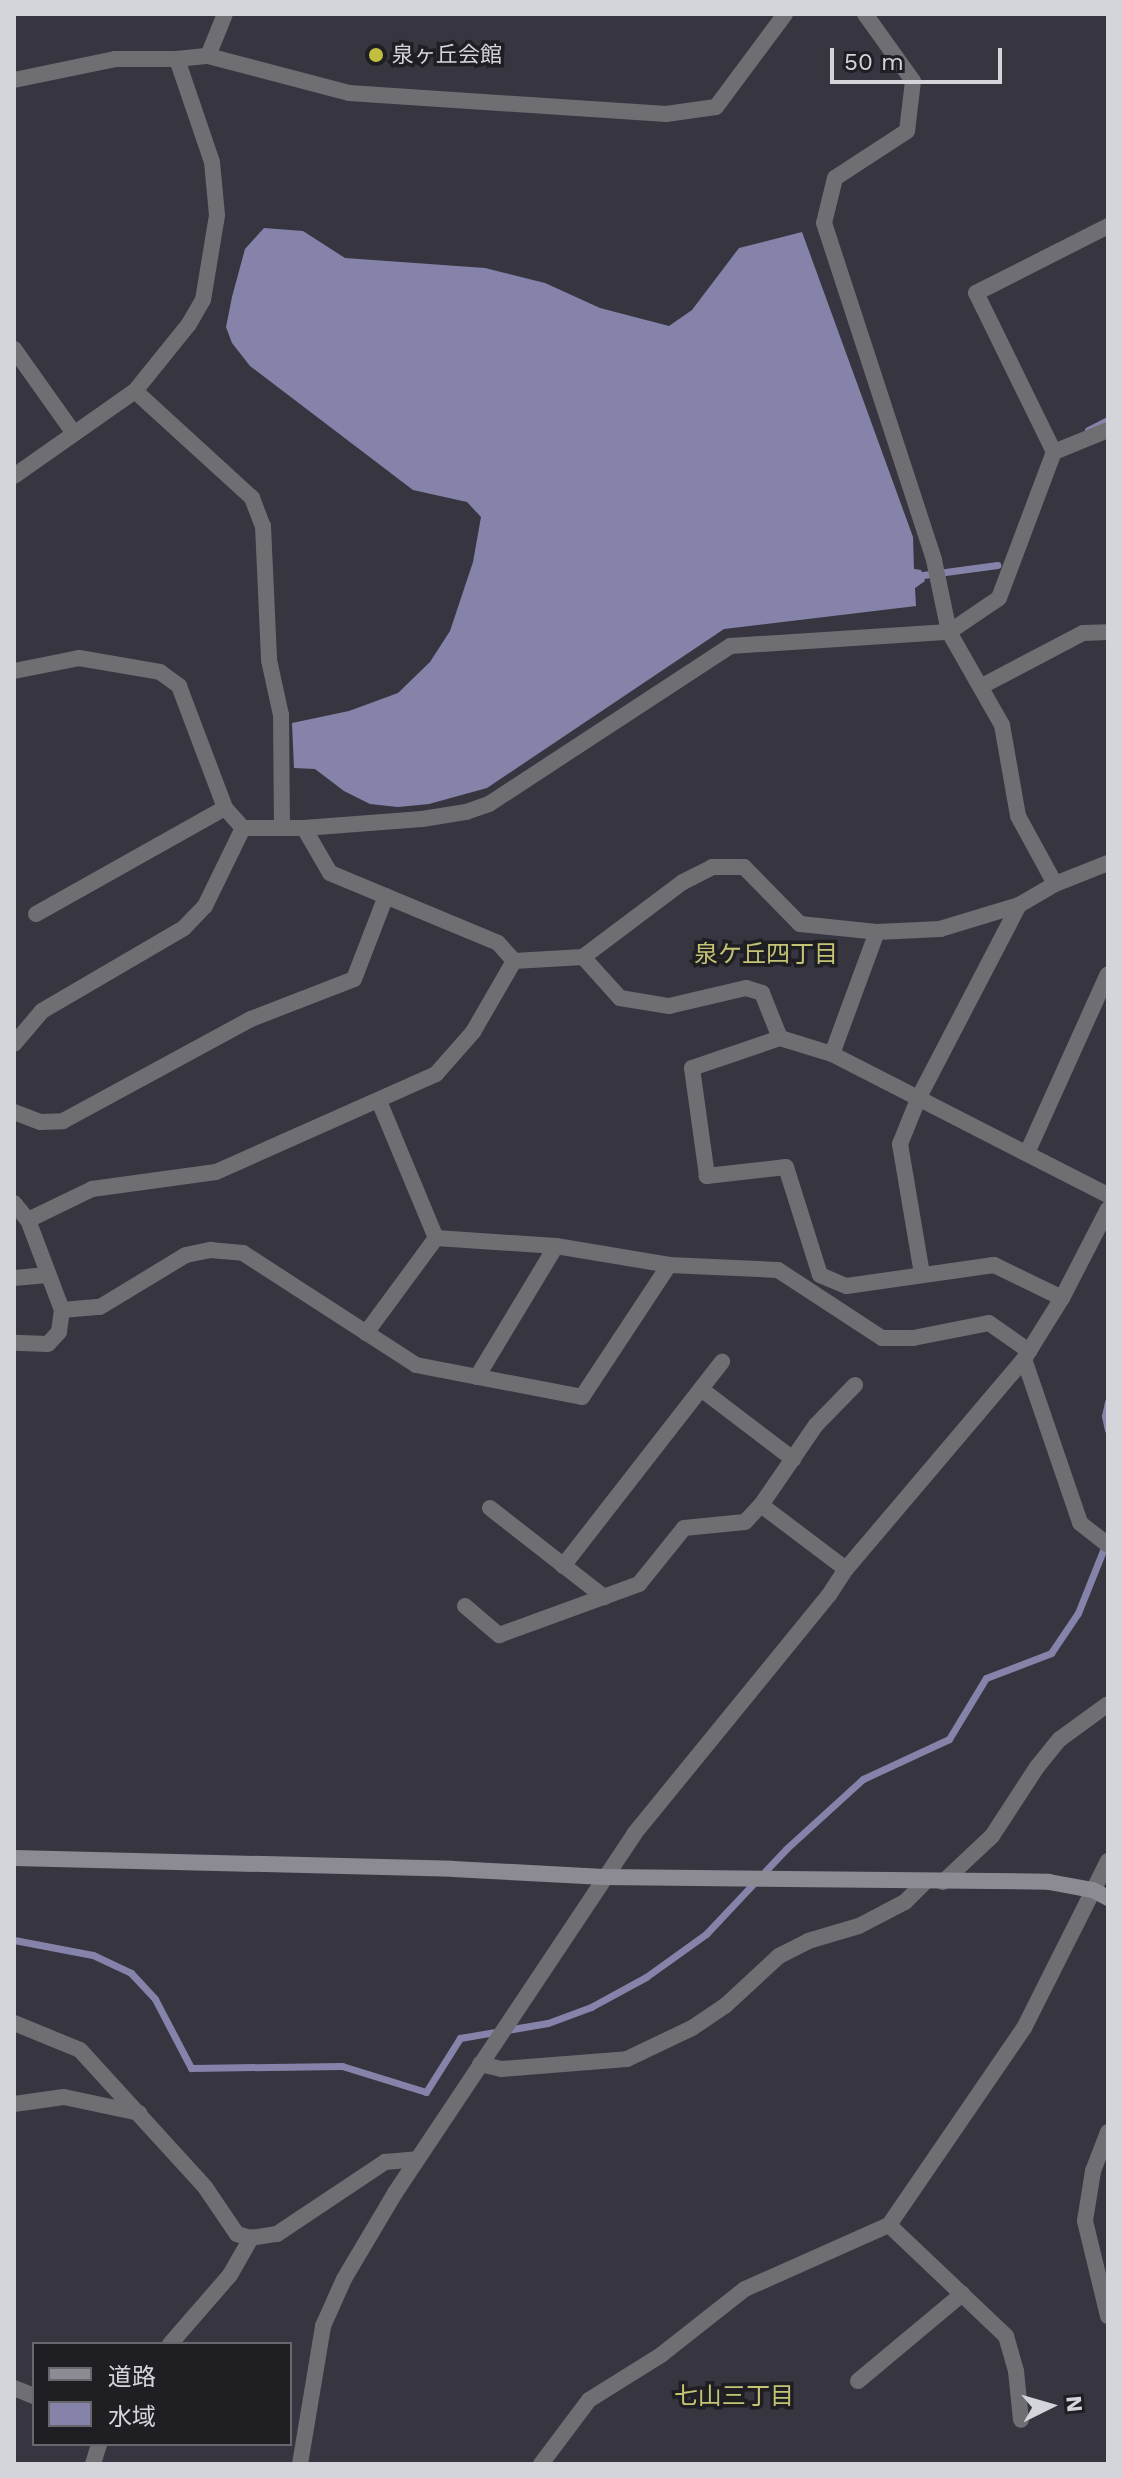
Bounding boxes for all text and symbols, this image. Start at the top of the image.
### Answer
scale bar [834,32,1006,82]
place label: 泉ヶ丘会館 [392,42,502,68]
marker: 泉ヶ丘会館 [367,46,385,64]
text: 50 m [844,48,904,76]
district label: 泉ケ丘四丁目 [694,941,838,969]
legend [32,2342,292,2446]
text: 道路 [108,2363,156,2391]
north arrow [1010,2366,1090,2446]
district label: 七山三丁目 [674,2383,794,2411]
text: N [1061,2395,1088,2413]
text: 水域 [108,2403,156,2431]

